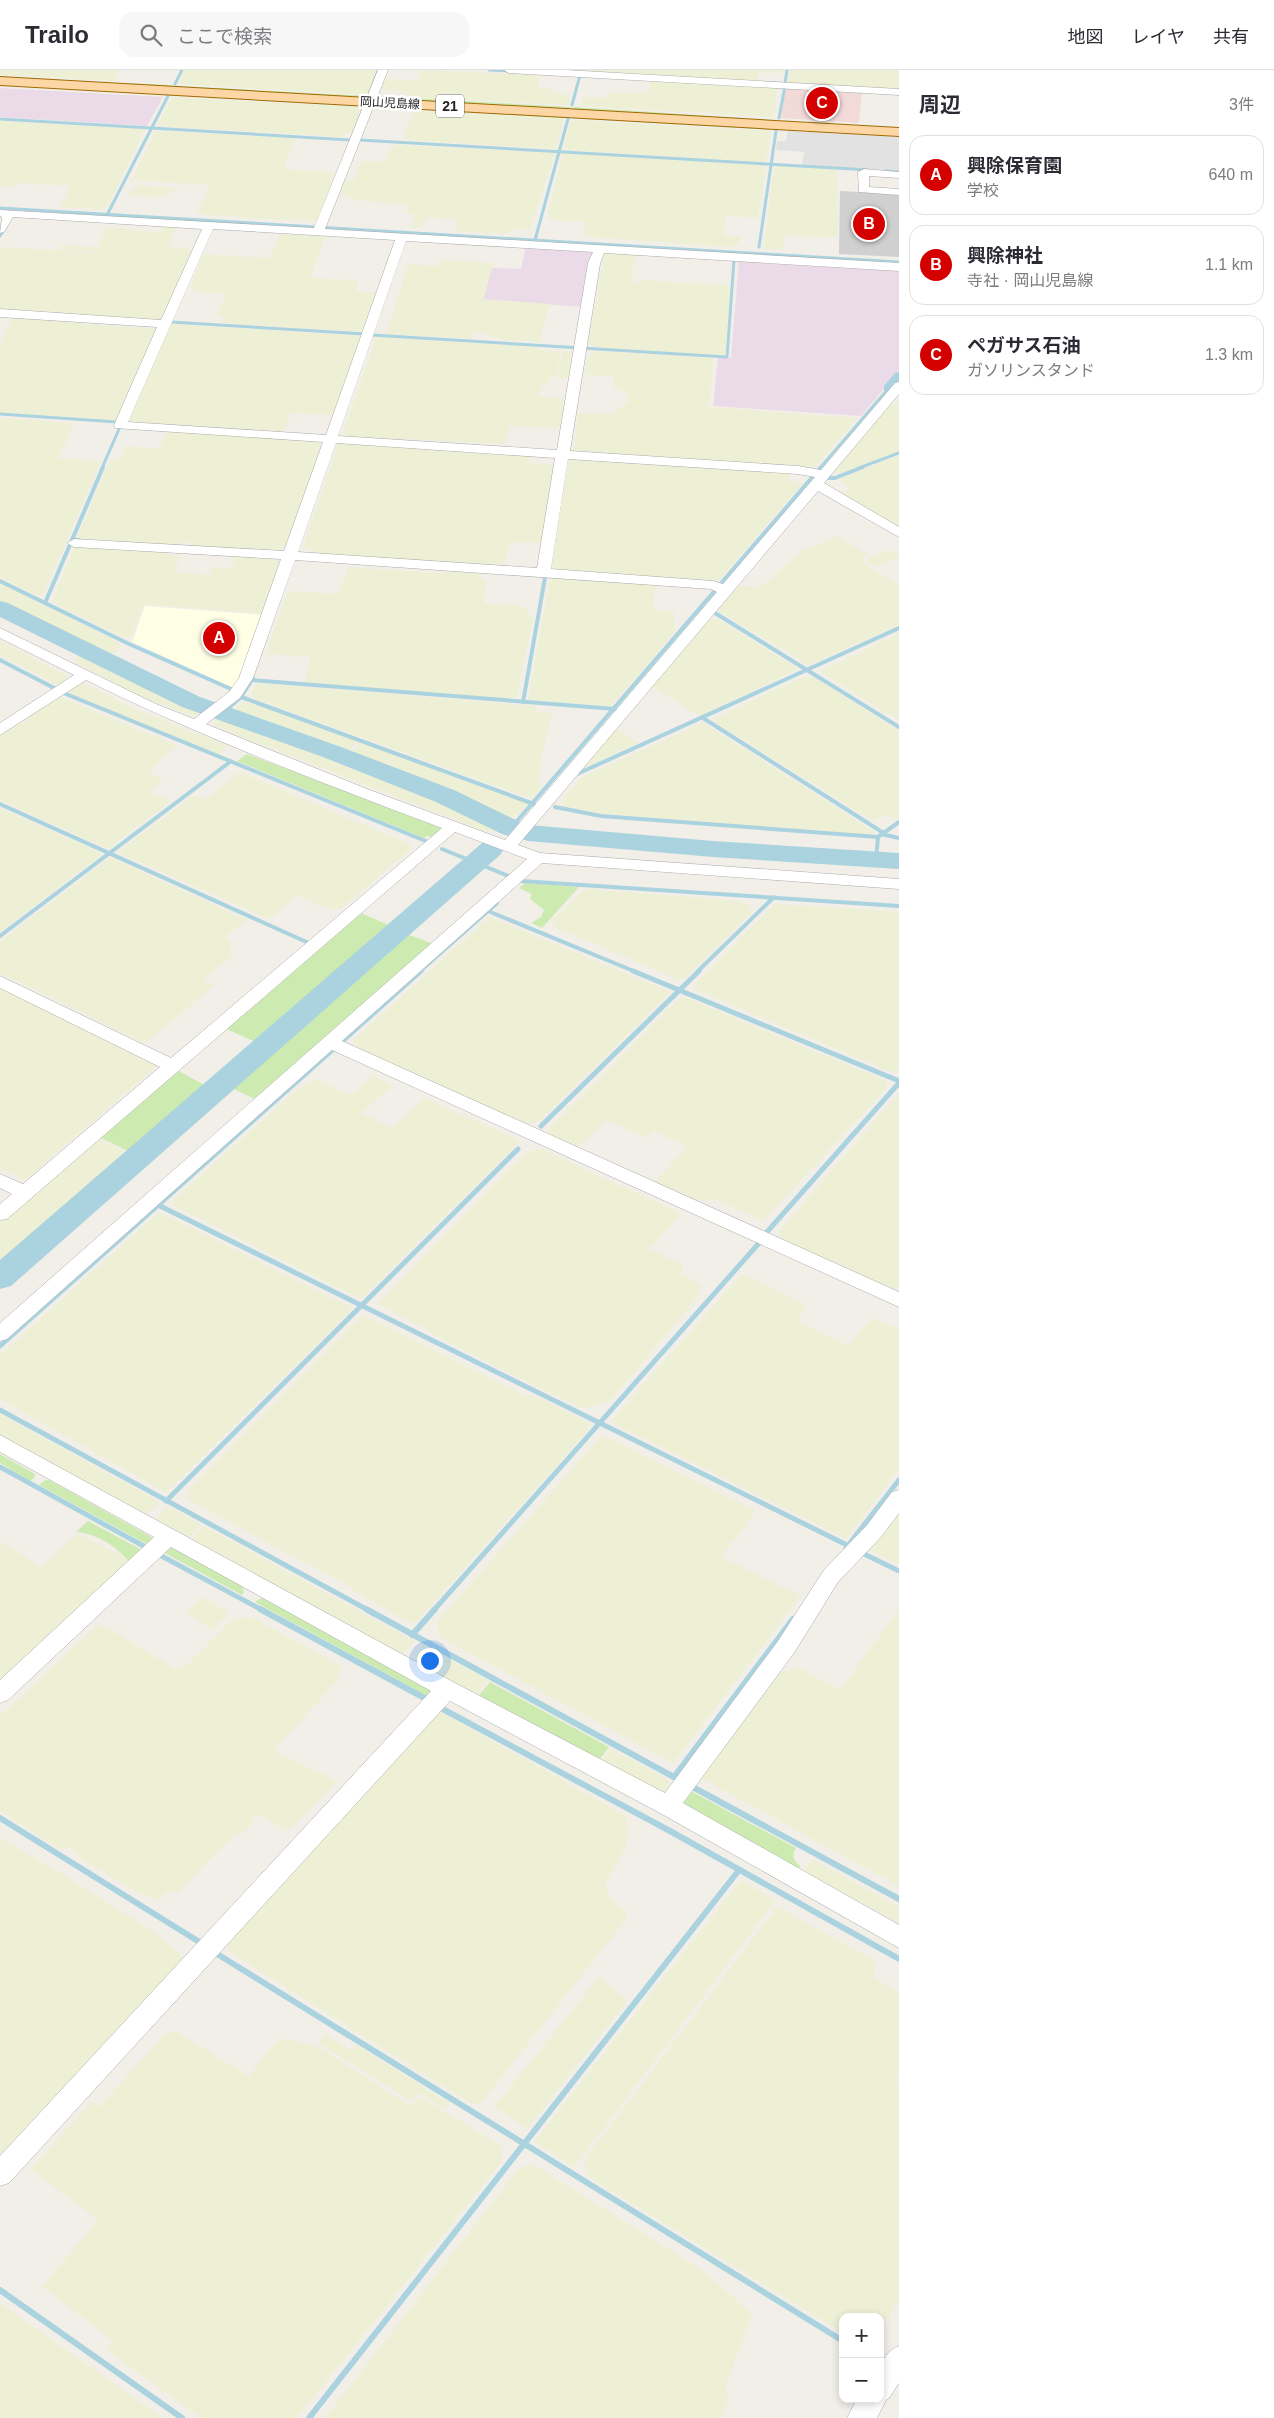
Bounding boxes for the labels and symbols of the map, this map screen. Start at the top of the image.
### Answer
pin: C [806,84,838,122]
street label: 岡山児島線 [360,94,420,112]
road number: 21 [436,94,464,118]
pin: B [853,205,885,243]
pin: A [203,619,235,657]
your location [417,1648,443,1674]

